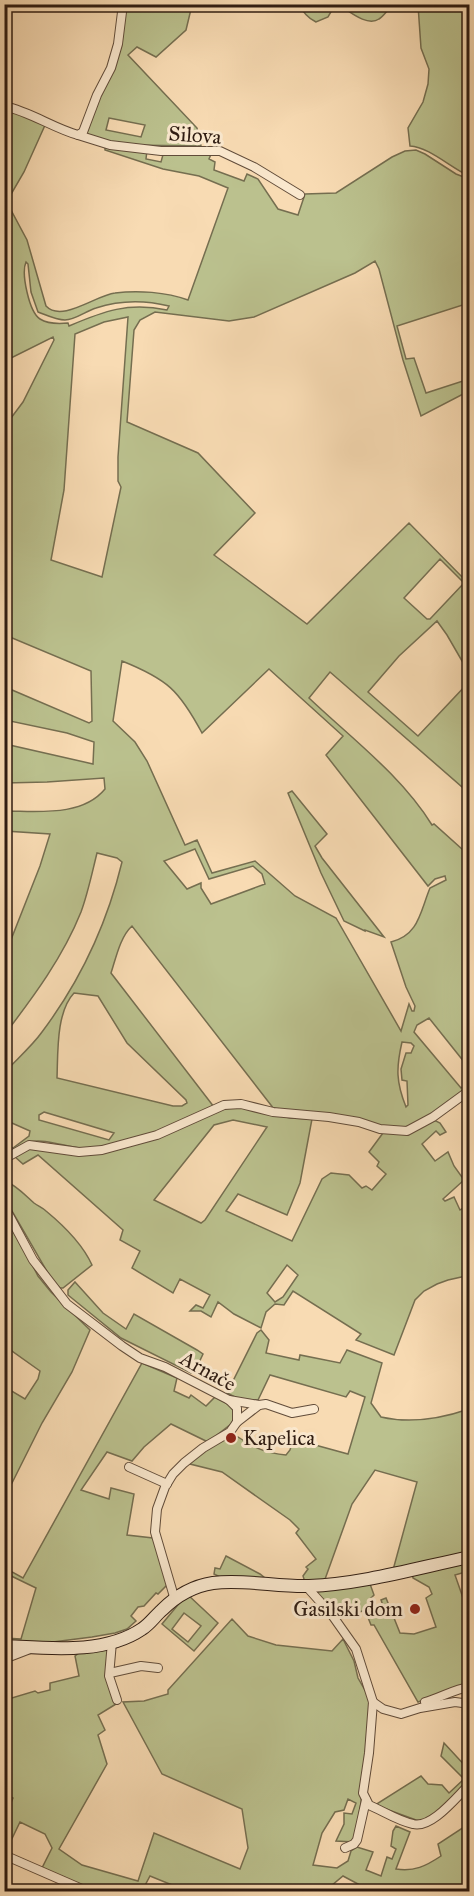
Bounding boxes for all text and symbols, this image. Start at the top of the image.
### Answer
street label: Silova [168,120,222,150]
street label: Arnače [175,1345,241,1397]
place label: Kapelica [243,1425,315,1451]
marker: Kapelica [224,1431,238,1445]
place label: Gasilski dom [293,1596,403,1622]
marker: Gasilski dom [408,1602,422,1616]

